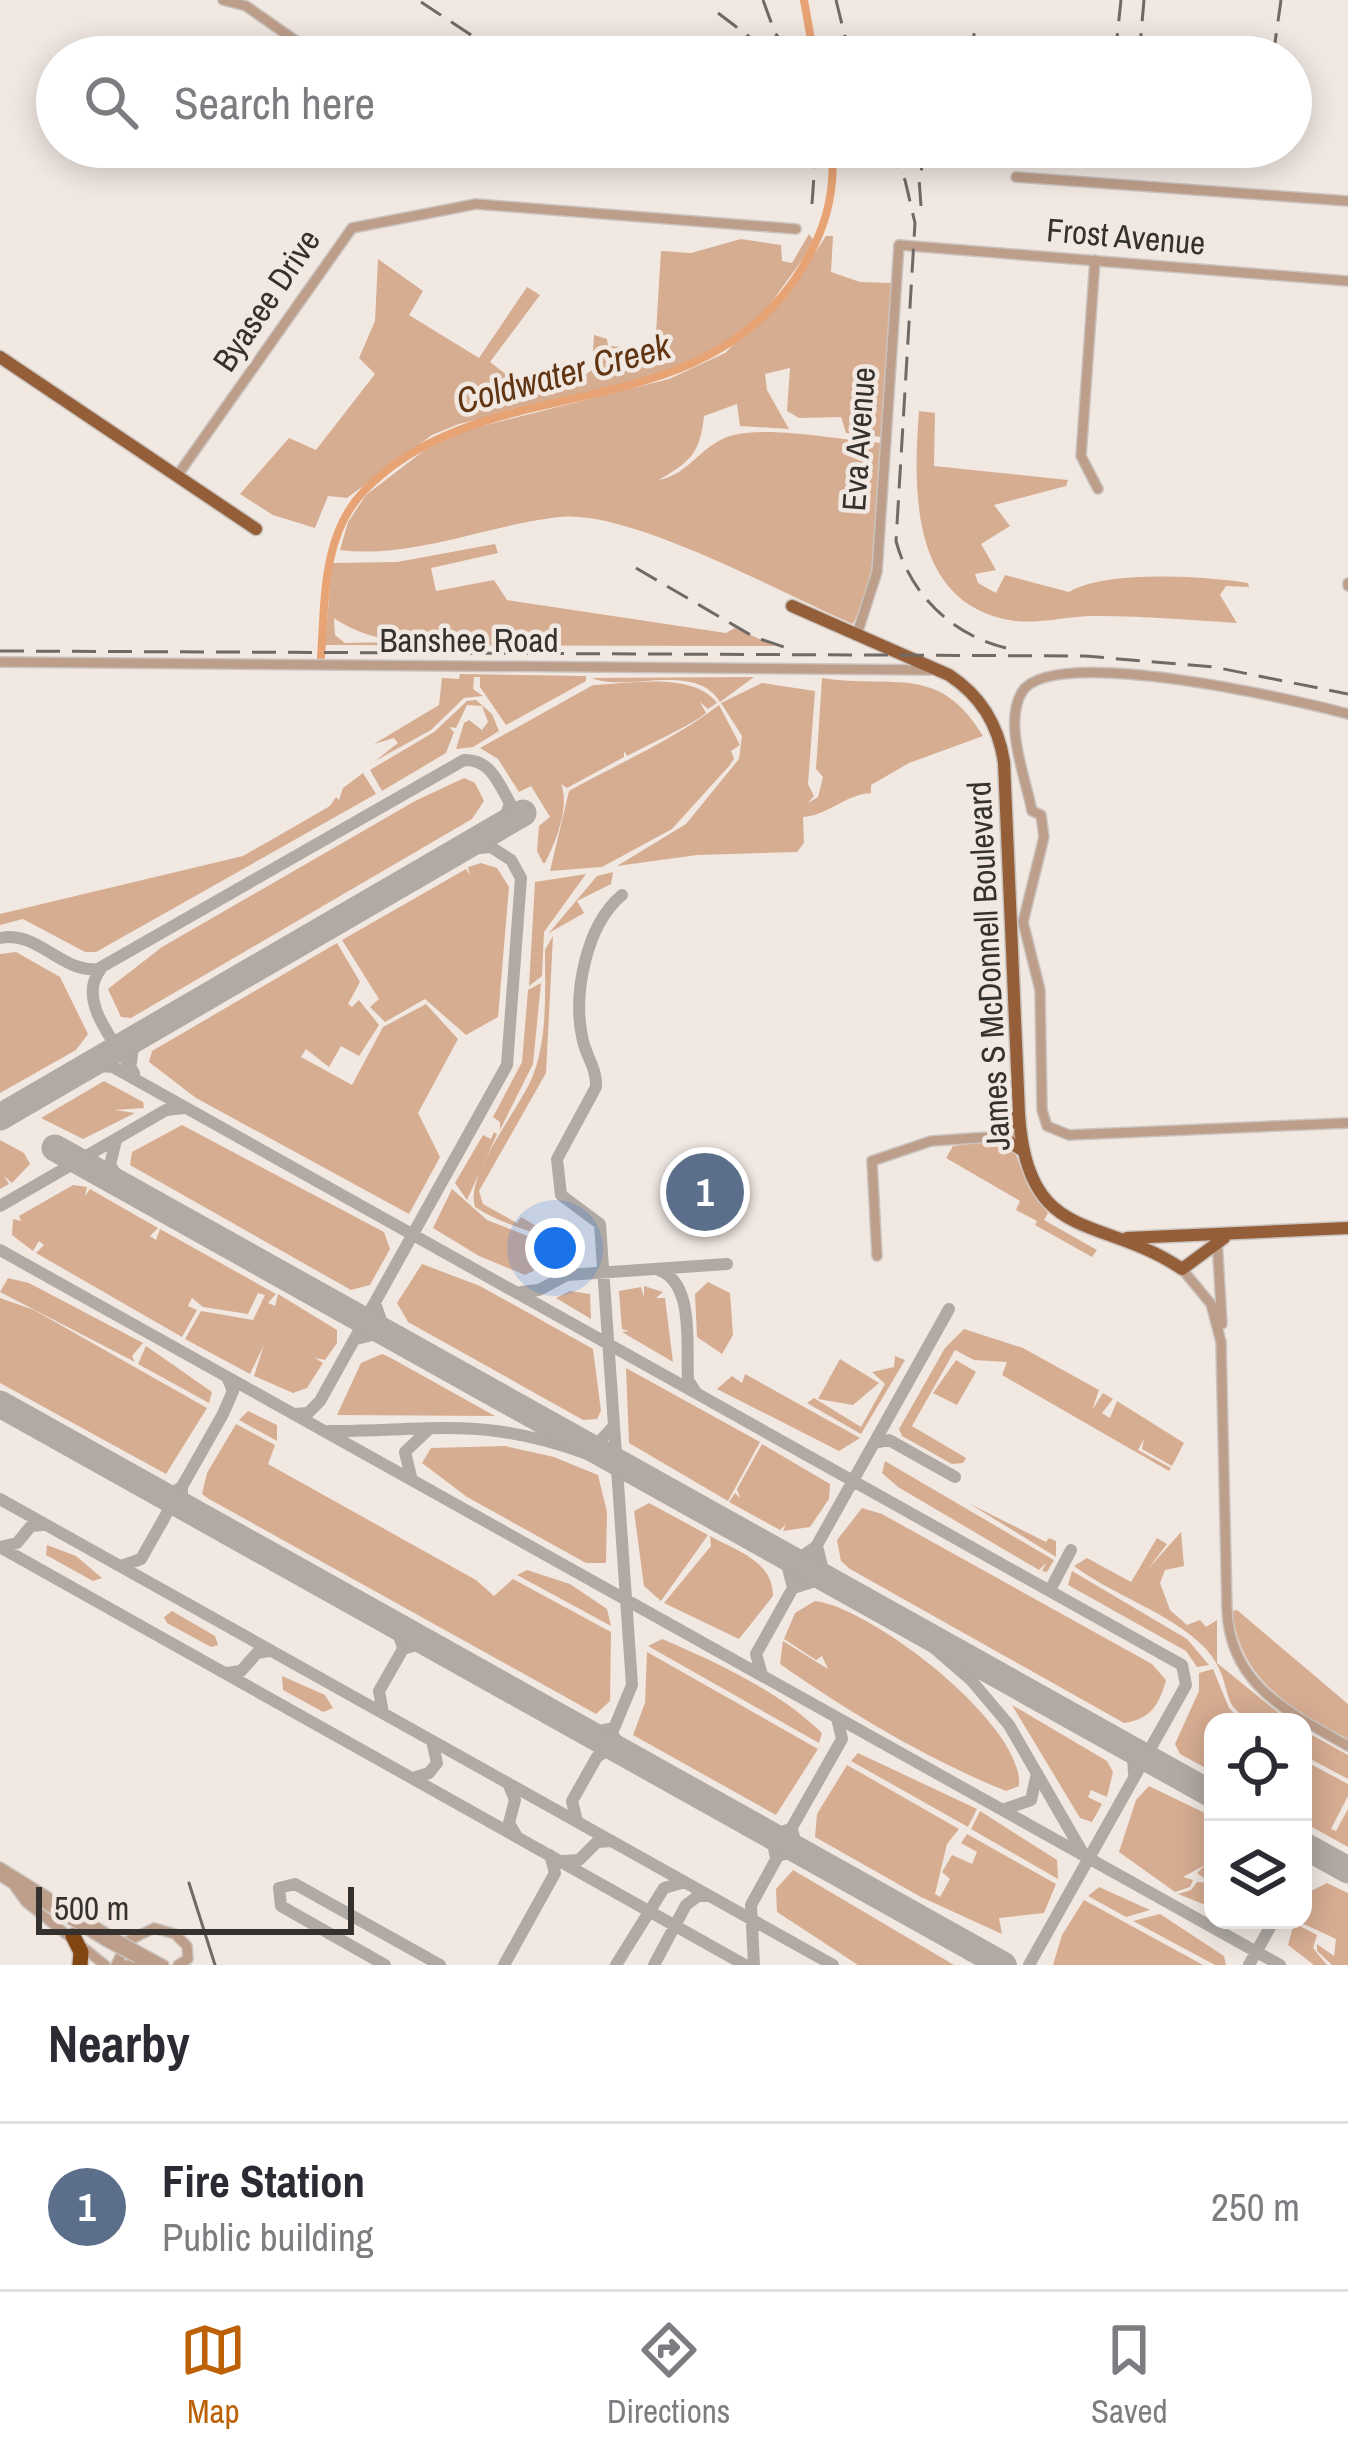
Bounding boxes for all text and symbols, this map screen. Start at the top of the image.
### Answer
search box [36,36,1312,168]
icon: search [78,69,144,135]
text: Search here [174,72,375,133]
street label: Frost Avenue [1045,207,1207,265]
street label: Byasee Drive [202,220,330,380]
water label: Coldwater Creek [451,321,677,425]
street label: Eva Avenue [831,366,885,512]
street label: Banshee Road [379,618,559,662]
street label: James S McDonnell Boulevard [956,780,1020,1152]
pin: 1 [666,1147,744,1237]
your location [525,1218,585,1278]
map controls [1204,1713,1312,1929]
button: locate [1204,1713,1312,1821]
button: layers [1204,1821,1312,1929]
scale bar [36,1881,354,1934]
text: 500 m [54,1886,129,1930]
text: Nearby [48,2009,190,2078]
text: Fire Station [162,2150,365,2211]
text: 1 [78,2181,96,2233]
text: 250 m [1211,2181,1300,2233]
text: Public building [162,2211,374,2263]
tab: Map [180,2317,246,2433]
tab: Directions [607,2317,730,2433]
tab: Saved [1091,2317,1168,2433]

